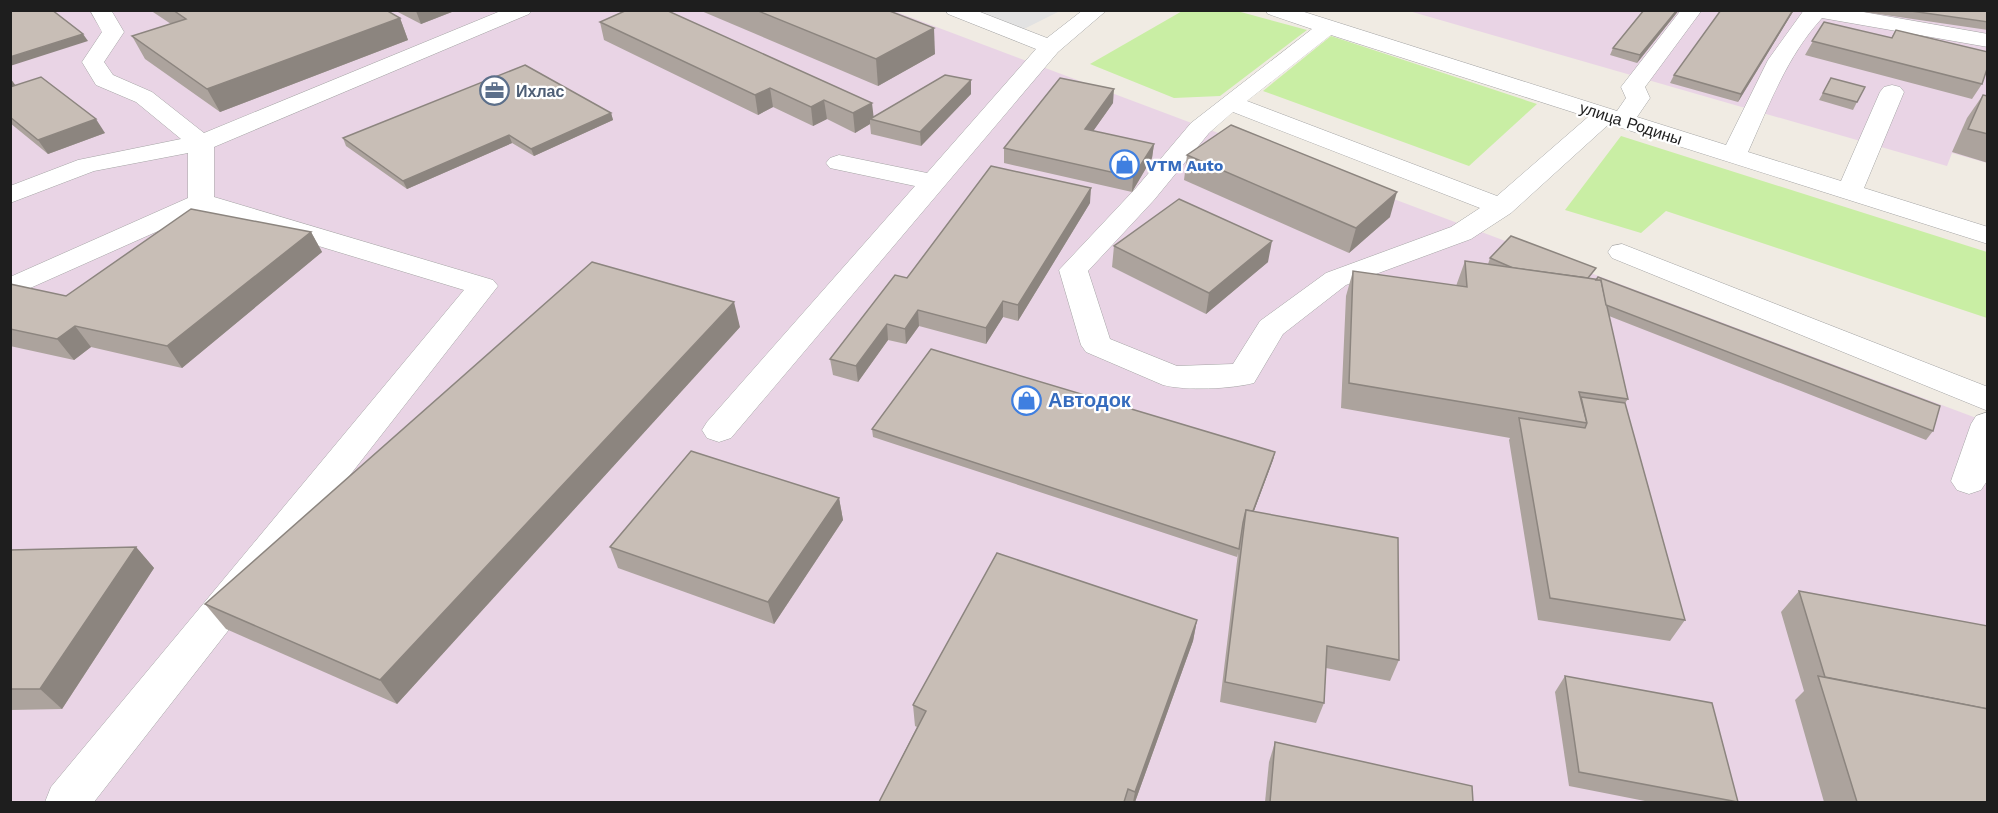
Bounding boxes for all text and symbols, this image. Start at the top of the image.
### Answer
office icon: Ихлас [479,75,511,107]
place label: Ихлас [516,82,564,101]
street label: улица Родины [1577,98,1684,149]
shop icon: VTM Auto [1109,149,1141,181]
place label: VTM Auto [1146,156,1224,175]
shop icon: Автодок [1011,384,1043,416]
place label: Автодок [1048,388,1132,412]

